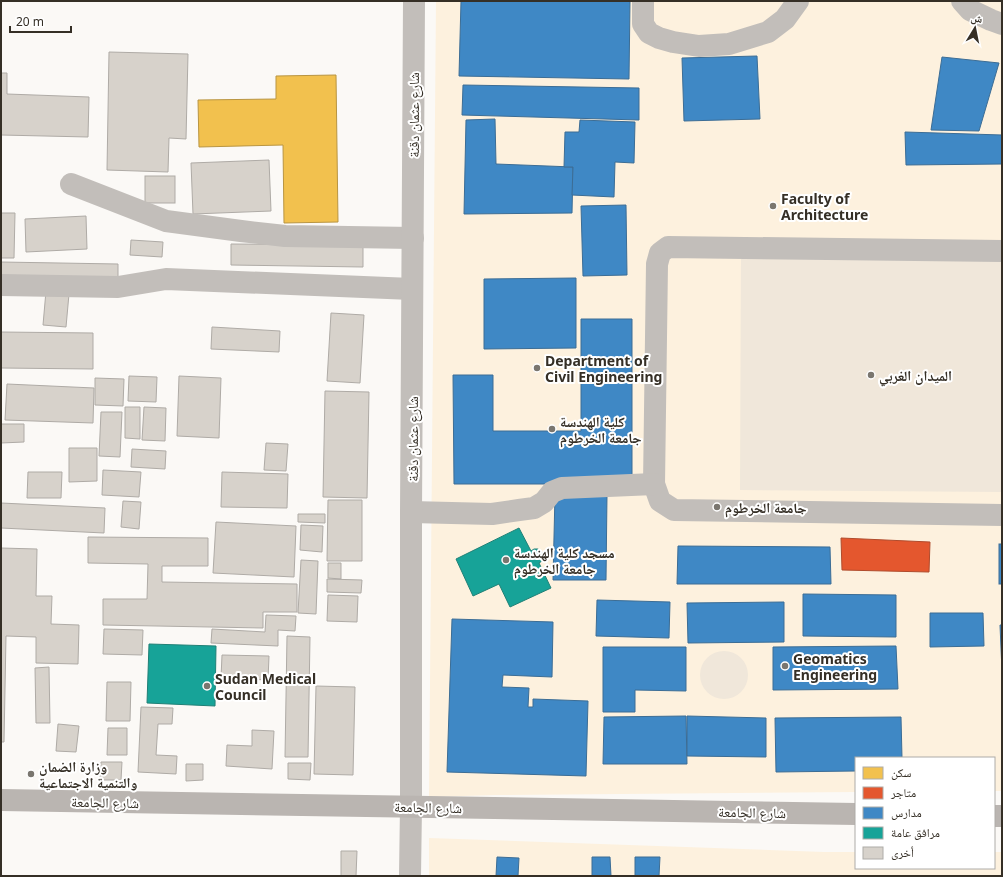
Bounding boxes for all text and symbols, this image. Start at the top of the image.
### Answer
scale bar [10,8,71,34]
north arrow [955,8,995,48]
text: ش [970,9,984,27]
text: 20 m [16,13,44,30]
street label: شارع عثمان دقنة [404,72,424,158]
place label: Faculty of Architecture [781,189,868,224]
marker: Faculty of Architecture [768,201,778,211]
place label: Department of Civil Engineering [545,351,662,386]
marker: Department of Civil Engineering [532,363,542,373]
place label: الميدان الغربي [879,366,952,387]
marker: الميدان الغربي [866,370,876,380]
street label: شارع عثمان دقنة [403,396,423,482]
place label: كلية الهندسة جامعة الخرطوم [560,412,641,448]
marker: كلية الهندسة جامعة الخرطوم [547,424,557,434]
place label: جامعة الخرطوم [725,498,806,518]
marker: جامعة الخرطوم [712,502,722,512]
place label: مسجد كلية الهندسة جامعة الخرطوم [514,543,615,579]
marker: مسجد كلية الهندسة جامعة الخرطوم [501,555,511,565]
place label: Geomatics Engineering [793,649,877,684]
marker: Geomatics Engineering [780,661,790,671]
place label: Sudan Medical Council [215,669,316,704]
marker: Sudan Medical Council [202,681,212,691]
place label: وزارة الضمان والتنمية الاجتماعية [39,757,137,792]
legend [855,757,995,869]
text: سكن [891,764,912,781]
marker: وزارة الضمان والتنمية الاجتماعية [26,769,36,779]
text: متاجر [890,784,916,801]
street label: شارع الجامعة [71,792,139,813]
street label: شارع الجامعة [394,797,462,818]
street label: شارع الجامعة [718,802,786,823]
text: مدارس [891,804,922,821]
text: مرافق عامة [891,824,940,841]
text: أخرى [891,844,914,861]

